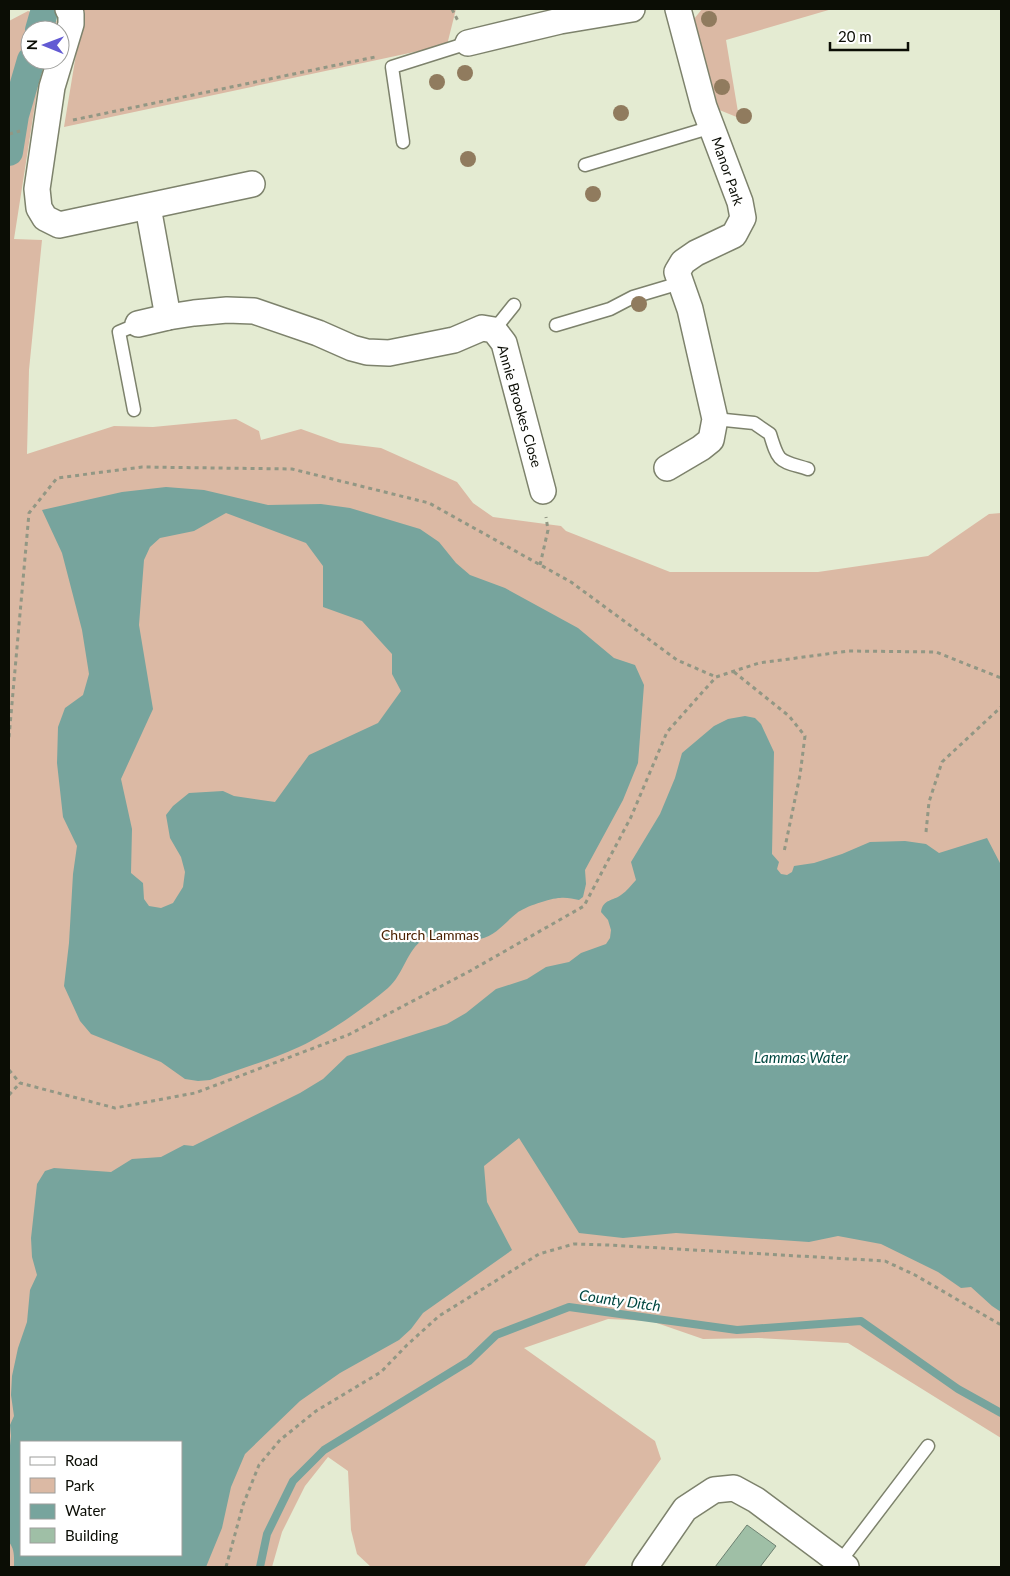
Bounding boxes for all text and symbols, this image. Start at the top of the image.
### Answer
north arrow [20,20,70,70]
scale bar [830,20,908,52]
text: 20 m [838,27,872,45]
text: N [23,39,40,50]
street label: Manor Park [708,135,748,208]
street label: Annie Brookes Close [494,343,546,469]
park label: Church Lammas [381,926,479,943]
water label: Lammas Water [754,1048,849,1066]
water label: County Ditch [578,1285,662,1315]
legend [20,1441,182,1556]
text: Road [65,1451,98,1469]
text: Park [65,1476,95,1494]
text: Water [65,1501,106,1519]
text: Building [65,1526,118,1544]

